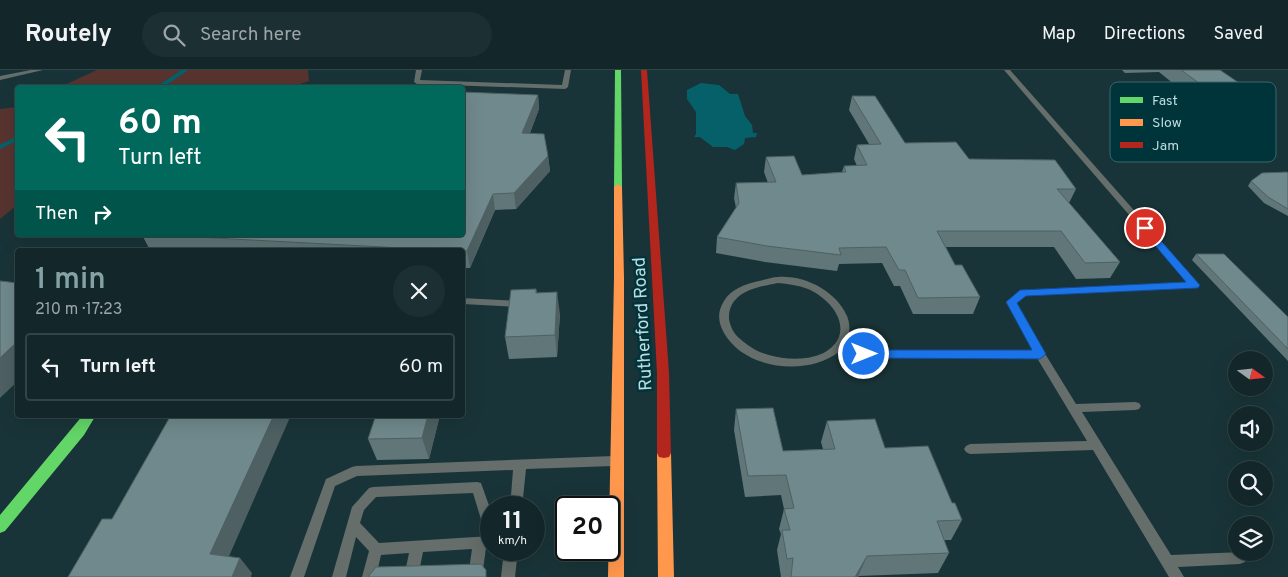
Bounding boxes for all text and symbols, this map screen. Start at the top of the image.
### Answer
search box [142,12,492,57]
text: Routely [25,20,112,50]
icon: search [160,21,188,49]
text: Search here [200,23,301,47]
text: Map [1042,23,1076,46]
text: Directions [1104,23,1186,46]
text: Saved [1214,23,1263,46]
legend [1110,82,1276,162]
text: Fast [1152,93,1178,110]
text: 60 m [118,102,202,146]
icon: left [35,105,100,170]
text: Slow [1152,115,1182,132]
text: Jam [1152,138,1179,155]
text: Turn left [118,145,201,172]
icon: right [88,200,116,228]
text: Then [35,202,78,226]
pin [1124,207,1166,249]
icon: arrive [1131,214,1159,242]
street label: Rutherford Road [629,257,658,391]
text: 1 min [35,262,106,299]
button: close [393,265,445,317]
text: 210 m · 17:23 [35,300,123,320]
position arrow [837,327,889,379]
north arrow [1228,351,1272,396]
map controls [1228,351,1273,561]
icon: left [37,353,65,381]
text: Turn left [80,355,156,379]
text: 60 m [399,355,443,379]
button: sound [1228,406,1273,451]
button: search [1228,461,1273,506]
speed limit sign: 20 [555,496,620,561]
text: 11 [502,506,523,538]
button: layers [1228,516,1273,561]
text: km/h [498,533,527,549]

